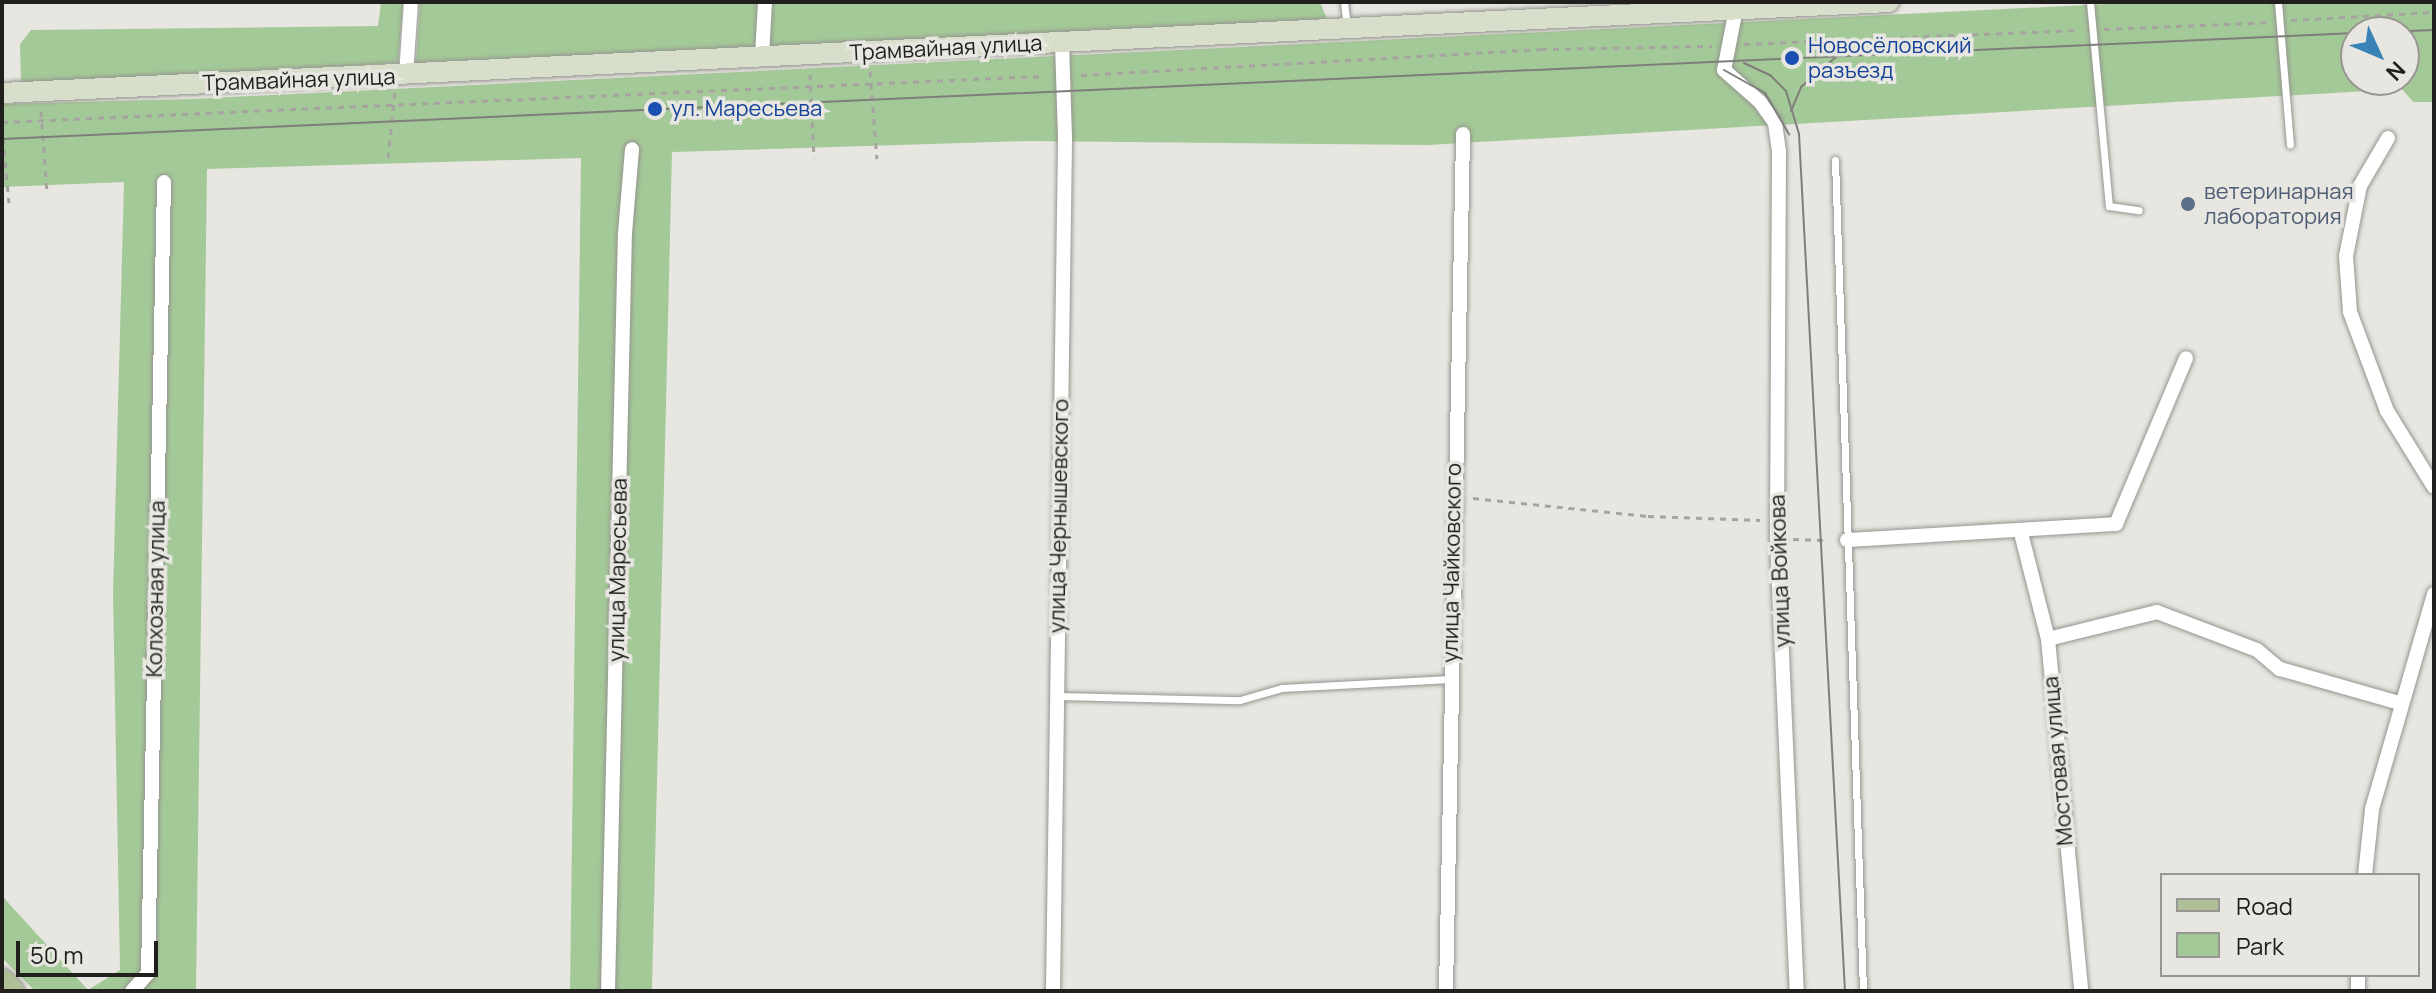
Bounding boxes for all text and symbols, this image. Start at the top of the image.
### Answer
north arrow [2340,16,2420,96]
street label: Трамвайная улица [849,30,1043,66]
place label: Новосёловский разъезд [1808,32,1971,84]
marker: Новосёловский разъезд [1783,49,1801,67]
text: N [2380,55,2412,87]
street label: Трамвайная улица [202,63,396,97]
place label: ул. Маресьева [671,96,822,122]
marker: ул. Маресьева [646,100,664,118]
place label: ветеринарная лаборатория [2204,178,2354,230]
marker: ветеринарная лаборатория [2179,195,2197,213]
street label: улица Чернышевского [1044,398,1074,634]
street label: улица Чайковского [1437,463,1467,663]
street label: улица Маресьева [603,478,633,662]
street label: улица Войкова [1764,494,1796,648]
street label: Колхозная улица [141,500,171,678]
street label: Мостовая улица [2037,675,2079,847]
legend [2160,873,2420,977]
text: Road [2236,889,2293,922]
scale bar [20,925,162,975]
text: Park [2236,929,2284,962]
text: 50 m [30,938,84,971]

